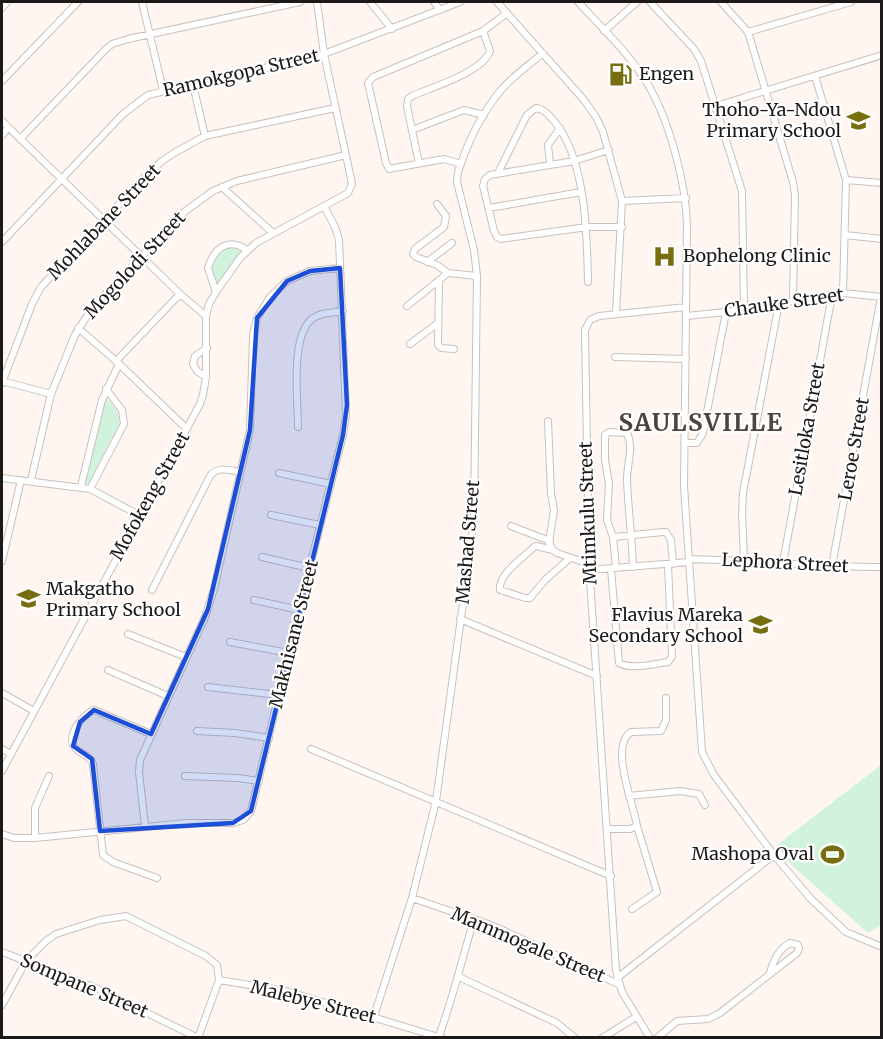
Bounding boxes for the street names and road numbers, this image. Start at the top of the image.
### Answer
street label: Ramokgopa Street [161,43,321,102]
street label: Mohlabane Street [42,159,165,285]
street label: Mogolodi Street [79,206,190,323]
street label: Chauke Street [723,283,845,322]
street label: Lesitloka Street [783,361,830,497]
street label: Leroe Street [833,395,874,502]
street label: Mofokeng Street [105,427,194,564]
street label: Mtimkulu Street [574,441,601,585]
street label: Mashad Street [451,479,484,605]
street label: Lephora Street [721,548,849,577]
street label: Makhisane Street [264,557,323,711]
street label: Mammogale Street [448,902,609,987]
street label: Sompane Street [17,948,152,1023]
street label: Malebye Street [248,975,378,1028]

